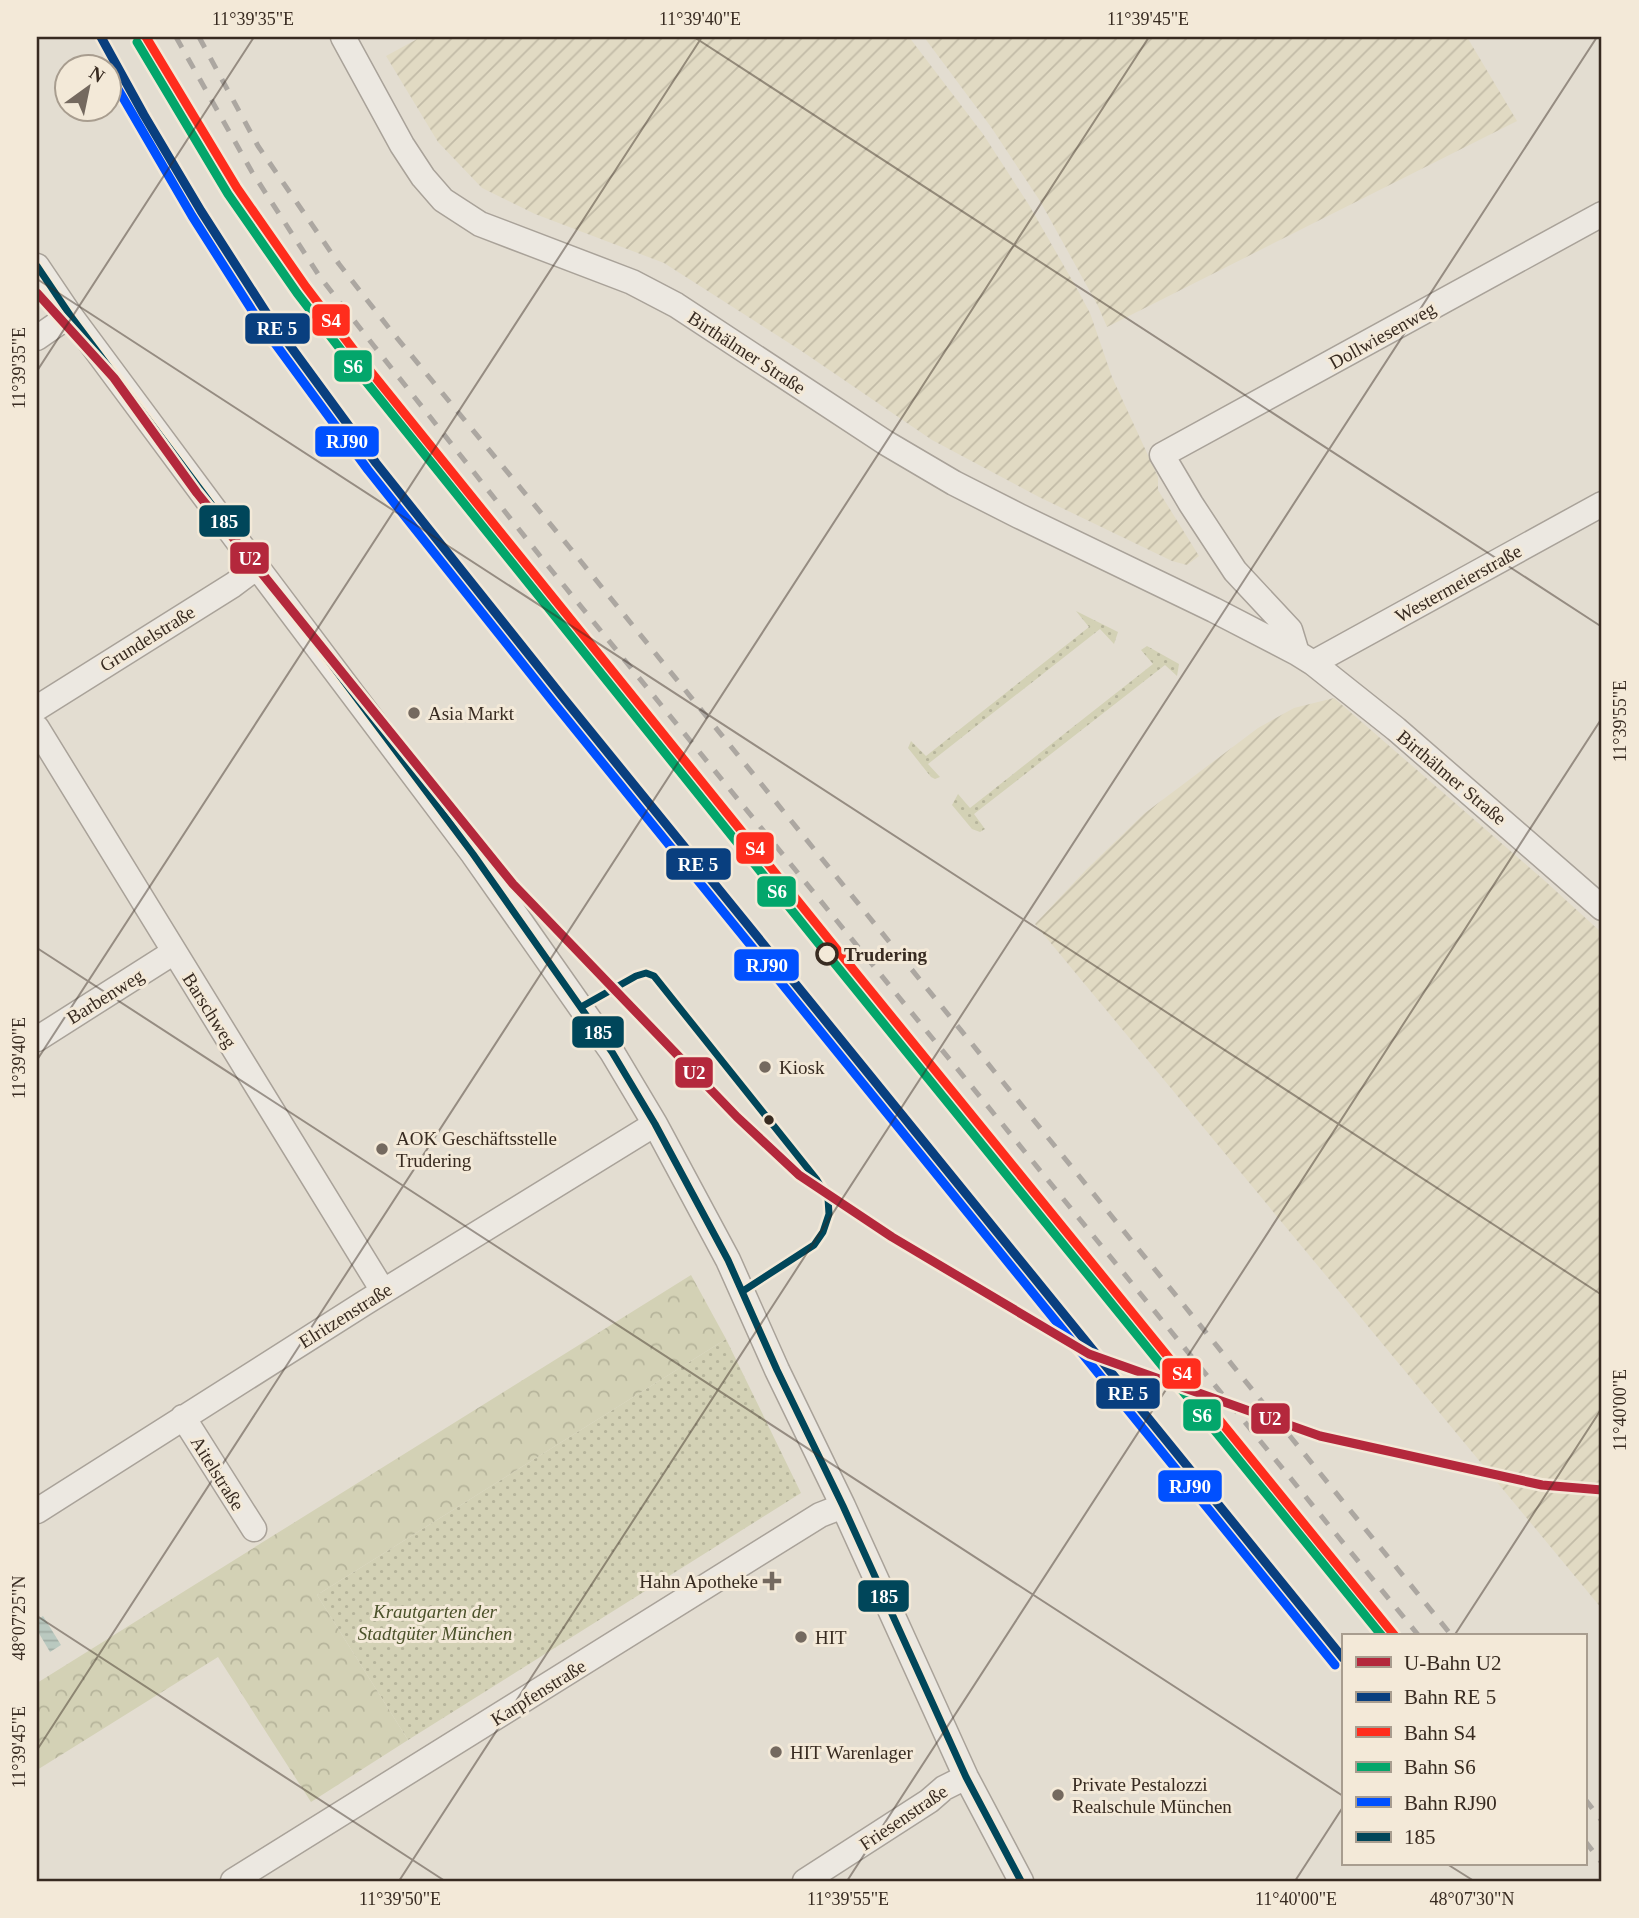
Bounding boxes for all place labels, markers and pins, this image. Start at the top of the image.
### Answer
place label: Asia Markt [428,703,515,724]
marker: Asia Markt [406,705,422,721]
marker: Trudering [816,943,838,965]
place label: Trudering [844,944,928,965]
place label: Kiosk [779,1057,825,1078]
marker: Kiosk [757,1059,773,1075]
unlabelled marker [762,1113,776,1127]
place label: AOK Geschäftsstelle Trudering [396,1128,557,1171]
marker: AOK Geschäftsstelle Trudering [374,1141,390,1157]
place label: Hahn Apotheke [639,1571,758,1592]
marker: Hahn Apotheke [764,1573,780,1589]
place label: HIT [815,1627,847,1648]
marker: HIT [793,1629,809,1645]
place label: HIT Warenlager [790,1742,913,1763]
marker: HIT Warenlager [768,1744,784,1760]
place label: Private Pestalozzi Realschule München [1072,1774,1232,1817]
marker: Private Pestalozzi Realschule München [1050,1787,1066,1803]

